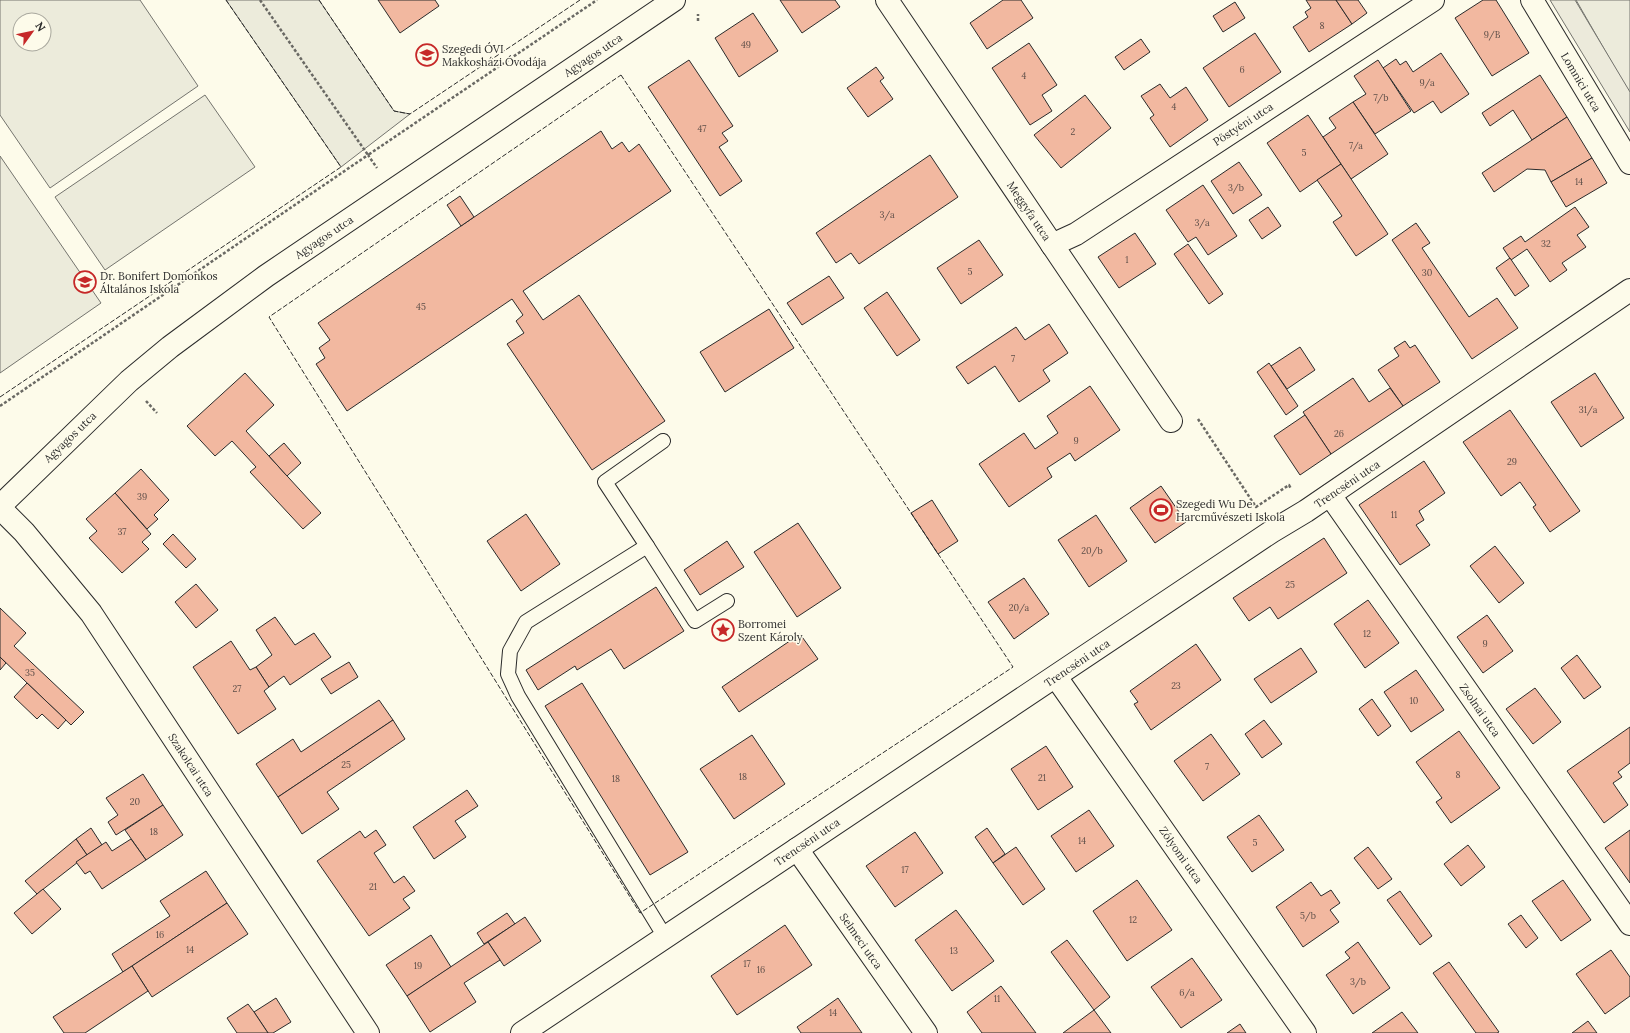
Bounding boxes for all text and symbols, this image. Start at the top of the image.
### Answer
north arrow [12,12,52,52]
text: N [32,19,49,34]
house number: 8 [1319,20,1325,31]
house number: 9/B [1484,29,1501,41]
street label: Agyagos utca [560,30,625,80]
house number: 49 [741,39,751,50]
school or university icon: Szegedi ÓVI Makkosházi Óvodája [414,42,440,68]
place label: Szegedi ÓVI Makkosházi Óvodája [442,42,547,69]
street label: Lomnici utca [1558,50,1604,114]
house number: 6 [1239,64,1245,75]
house number: 4 [1022,70,1027,81]
house number: 9/a [1419,77,1435,89]
house number: 7/b [1374,92,1388,104]
street label: Pöstyéni utca [1210,99,1276,149]
house number: 4 [1172,101,1177,112]
house number: 47 [697,123,707,134]
house number: 2 [1071,126,1076,137]
house number: 7/a [1349,140,1363,152]
house number: 5 [1302,147,1307,158]
house number: 14 [1575,176,1583,187]
street label: Meggyfa utca [1004,179,1054,244]
house number: 3/b [1228,182,1244,194]
house number: 3/a [879,209,895,221]
street label: Agyagos utca [291,212,356,262]
house number: 3/a [1194,217,1210,229]
house number: 32 [1541,238,1551,249]
house number: 1 [1125,254,1129,265]
house number: 5 [968,266,973,277]
house number: 30 [1422,267,1433,278]
school or university icon: Dr. Bonifert Domonkos Általános Iskola [72,269,98,295]
place label: Dr. Bonifert Domonkos Általános Iskola [99,269,218,296]
house number: 45 [416,301,426,312]
house number: 7 [1011,353,1015,364]
house number: 31/a [1579,404,1598,416]
street label: Agyagos utca [40,408,99,466]
house number: 26 [1334,428,1344,439]
house number: 9 [1073,435,1079,446]
house number: 29 [1507,456,1517,467]
street label: Trencséni utca [1312,457,1383,511]
house number: 39 [137,491,147,502]
sports icon: Szegedi Wu De Harcművészeti Iskola [1148,497,1174,523]
place label: Szegedi Wu De Harcművészeti Iskola [1176,497,1285,524]
house number: 11 [1391,509,1397,520]
house number: 37 [118,526,126,537]
house number: 20/b [1081,545,1103,557]
house number: 25 [1285,579,1295,590]
house number: 20/a [1009,602,1030,614]
place icon: Borromei Szent Károly [710,617,736,643]
place label: Borromei Szent Károly [738,617,803,644]
house number: 12 [1363,628,1371,639]
street label: Trencséni utca [1042,636,1113,690]
house number: 9 [1482,638,1488,649]
house number: 35 [25,667,35,678]
house number: 23 [1171,680,1181,691]
street label: Zsolnai utca [1457,681,1504,740]
house number: 27 [233,683,241,694]
house number: 10 [1410,695,1419,706]
street label: Szakolcai utca [165,731,217,800]
house number: 25 [341,759,351,770]
house number: 7 [1205,761,1209,772]
house number: 8 [1455,769,1461,780]
house number: 18 [739,771,747,782]
house number: 21 [1038,772,1046,783]
house number: 18 [612,773,620,784]
house number: 20 [130,796,141,807]
street label: Trencséni utca [772,815,843,869]
street label: Zólyomi utca [1156,824,1206,886]
house number: 18 [150,826,158,837]
house number: 14 [1078,835,1086,846]
house number: 5 [1253,837,1258,848]
house number: 17 [901,864,909,875]
house number: 21 [369,881,377,892]
street label: Selmeci utca [837,910,886,972]
house number: 5/b [1300,910,1316,922]
house number: 12 [1129,914,1137,925]
house number: 16 [156,929,164,940]
house number: 14 [186,944,194,955]
house number: 13 [950,945,958,956]
house number: 17 [743,958,751,969]
house number: 19 [414,960,422,971]
house number: 16 [757,964,765,975]
house number: 3/b [1350,976,1366,988]
house number: 6/a [1179,987,1195,999]
house number: 11 [994,993,1000,1004]
house number: 14 [829,1007,837,1018]

